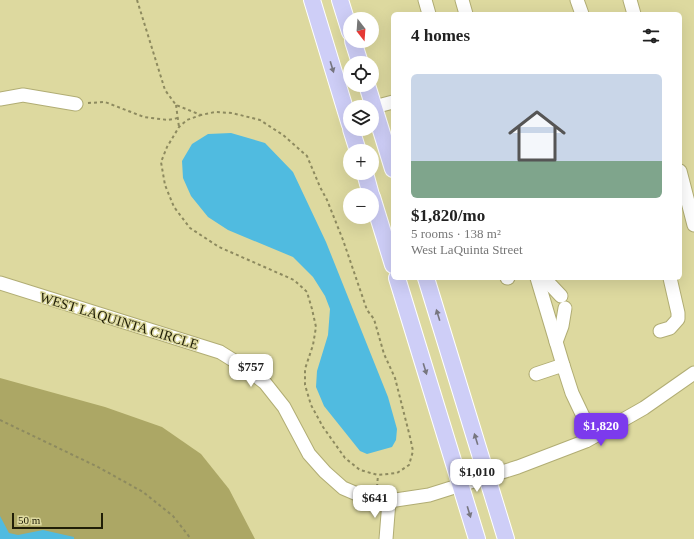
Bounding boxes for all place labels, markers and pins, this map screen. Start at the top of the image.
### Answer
pin: $757 [227,354,275,388]
pin: $1,820 [568,413,634,447]
pin: $1,010 [444,459,510,493]
pin: $641 [351,485,399,519]

